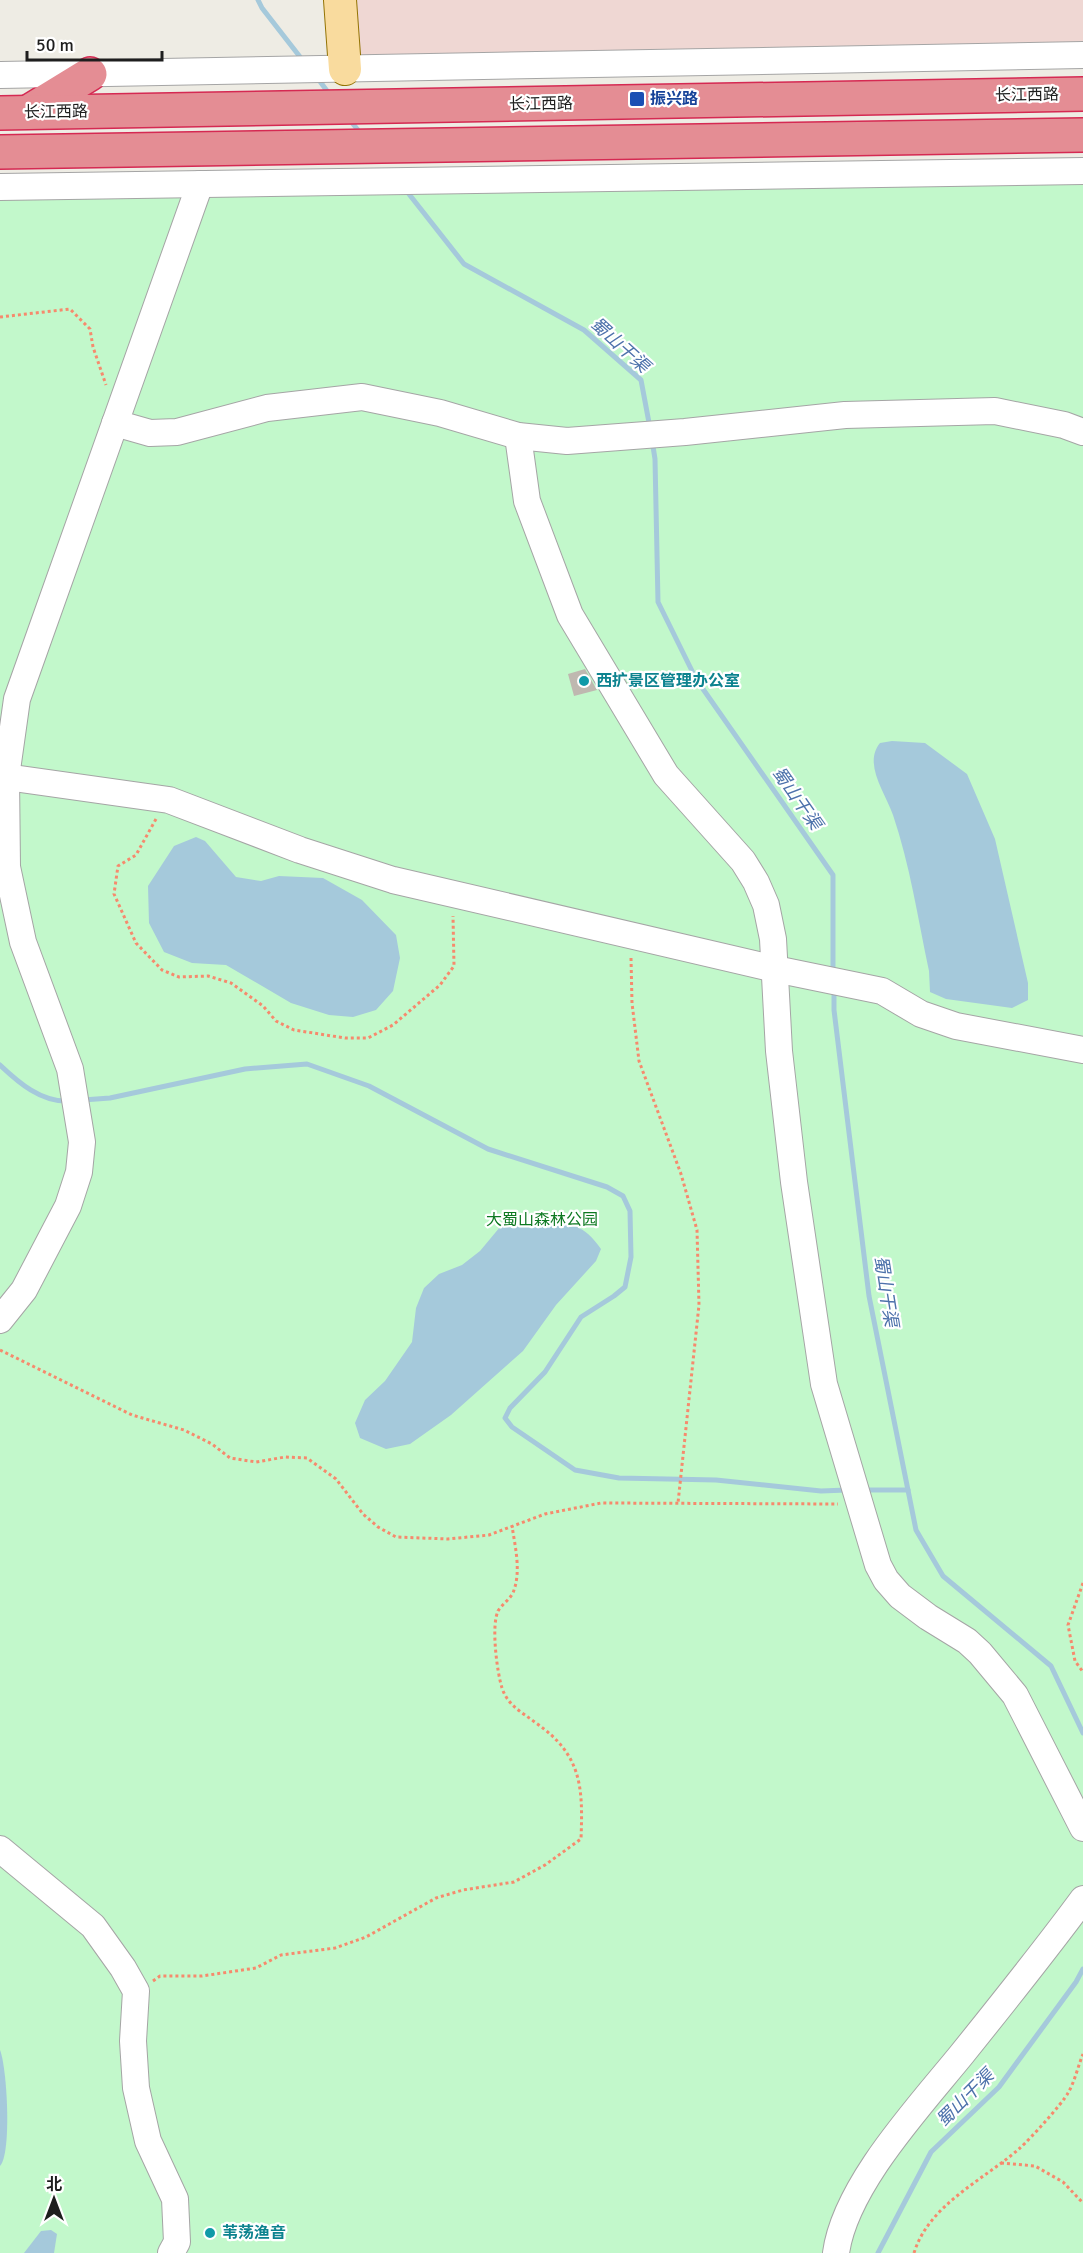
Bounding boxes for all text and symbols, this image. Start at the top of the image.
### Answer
scale bar [27,24,162,62]
text: 50 m [36,34,74,56]
street label: 长江西路 [995,84,1059,106]
place label: 振兴路 [650,89,698,109]
marker: 振兴路 [628,90,646,108]
street label: 长江西路 [509,93,573,115]
street label: 长江西路 [24,101,88,123]
water label: 蜀山干渠 [586,313,656,379]
place label: 西扩景区管理办公室 [596,671,740,691]
marker: 西扩景区管理办公室 [577,674,591,688]
water label: 蜀山干渠 [767,762,828,836]
park label: 大蜀山森林公园 [486,1210,598,1230]
water label: 蜀山干渠 [870,1254,903,1331]
water label: 蜀山干渠 [932,2063,1000,2131]
north arrow [24,2169,84,2229]
text: 北 [46,2175,62,2195]
place label: 苇荡渔音 [222,2223,286,2243]
marker: 苇荡渔音 [203,2226,217,2240]

